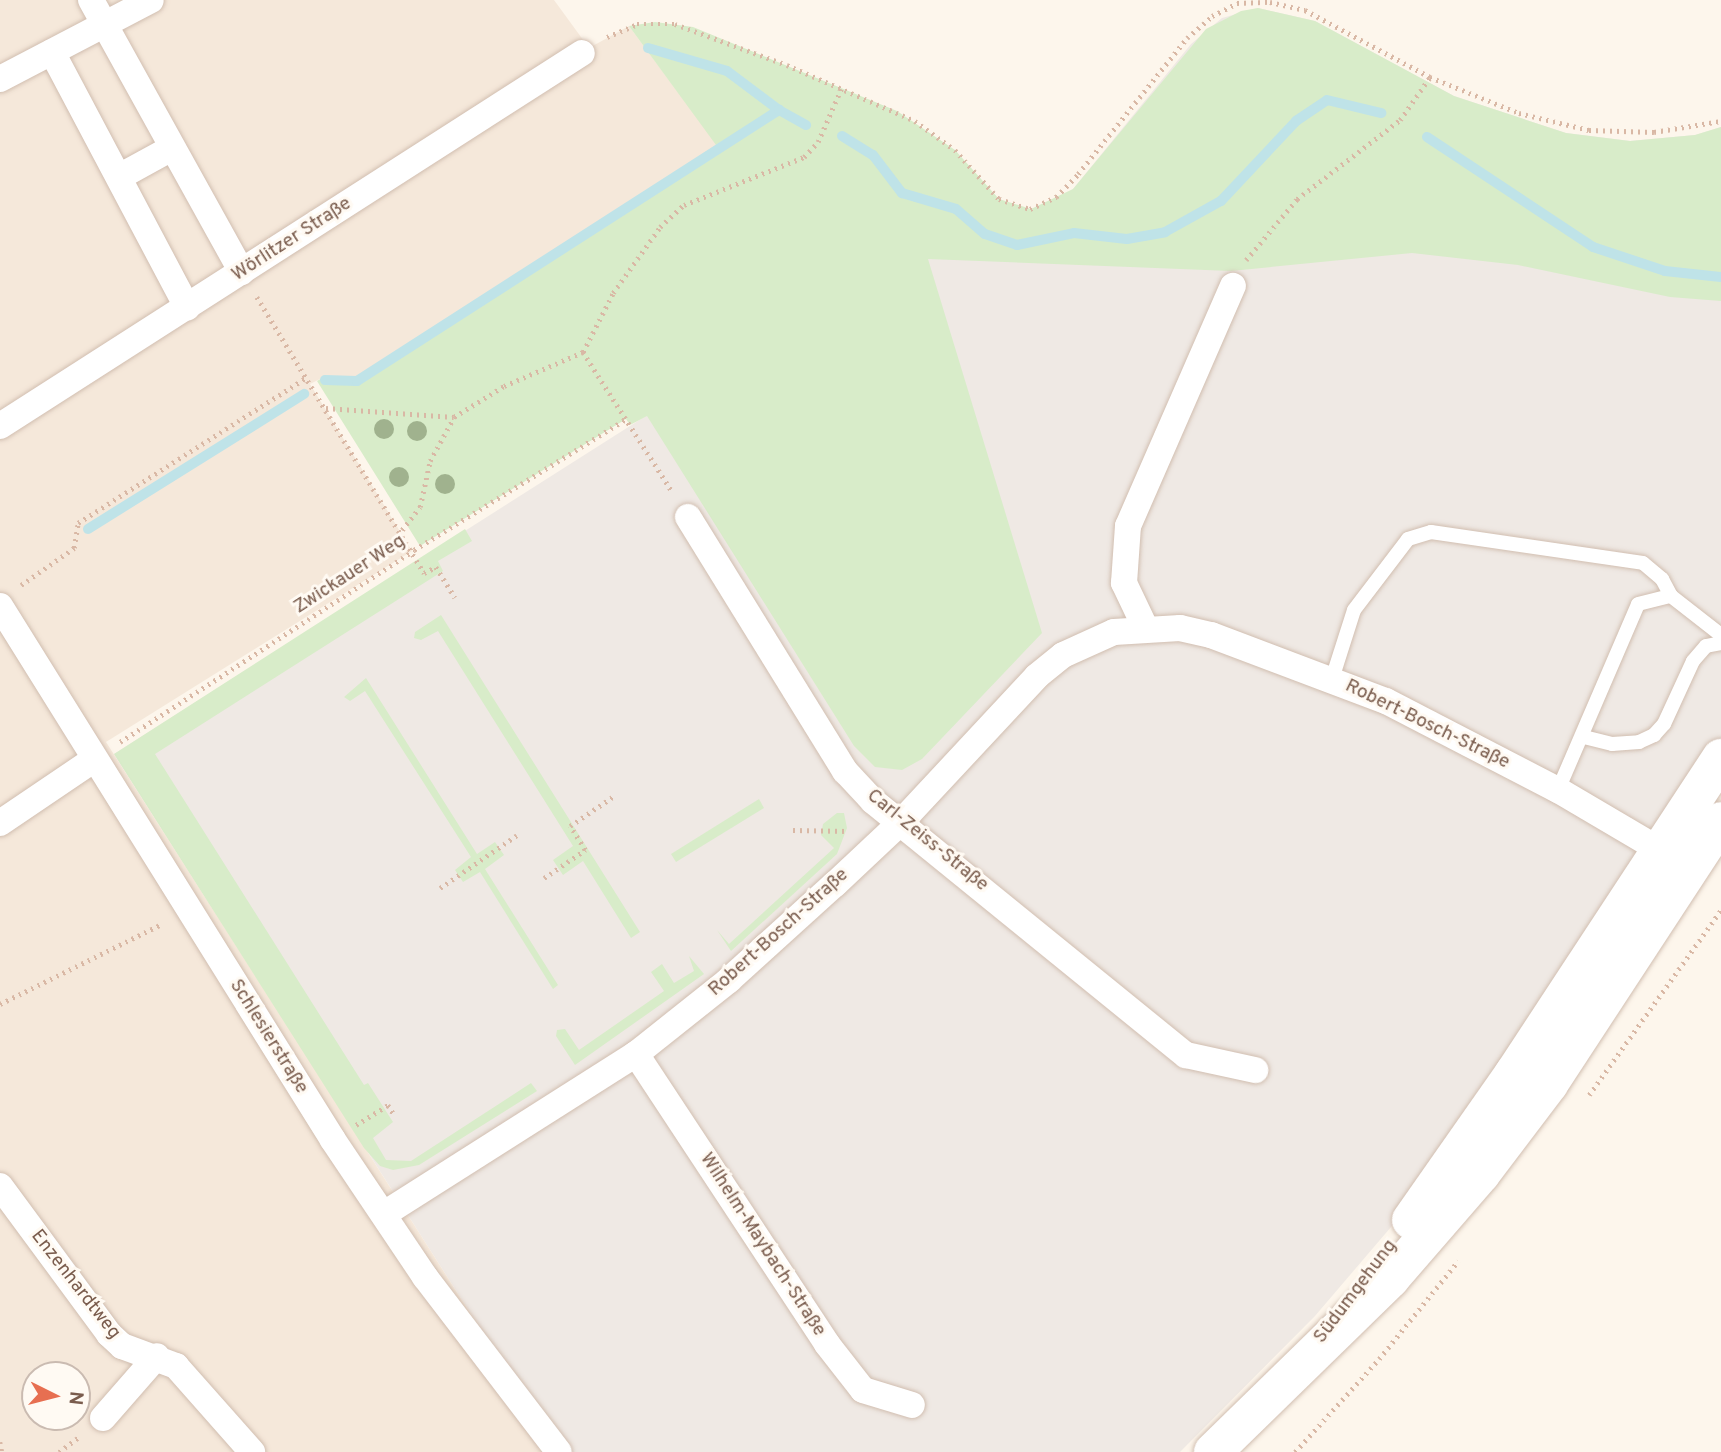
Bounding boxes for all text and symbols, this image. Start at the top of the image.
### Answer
street label: Wörlitzer Straße [228,193,356,287]
street label: Zwickauer Weg [290,530,410,620]
street label: Robert-Bosch-Straße [1341,675,1513,775]
street label: Carl-Zeiss-Straße [862,785,992,897]
street label: Robert-Bosch-Straße [704,864,854,1002]
street label: Schlesierstraße [224,976,312,1098]
street label: Wilhelm-Maybach-Straße [694,1149,830,1341]
street label: Enzenhardtweg [25,1226,125,1344]
street label: Südumgehung [1310,1236,1402,1348]
north arrow [21,1361,91,1431]
text: N [62,1390,88,1406]

